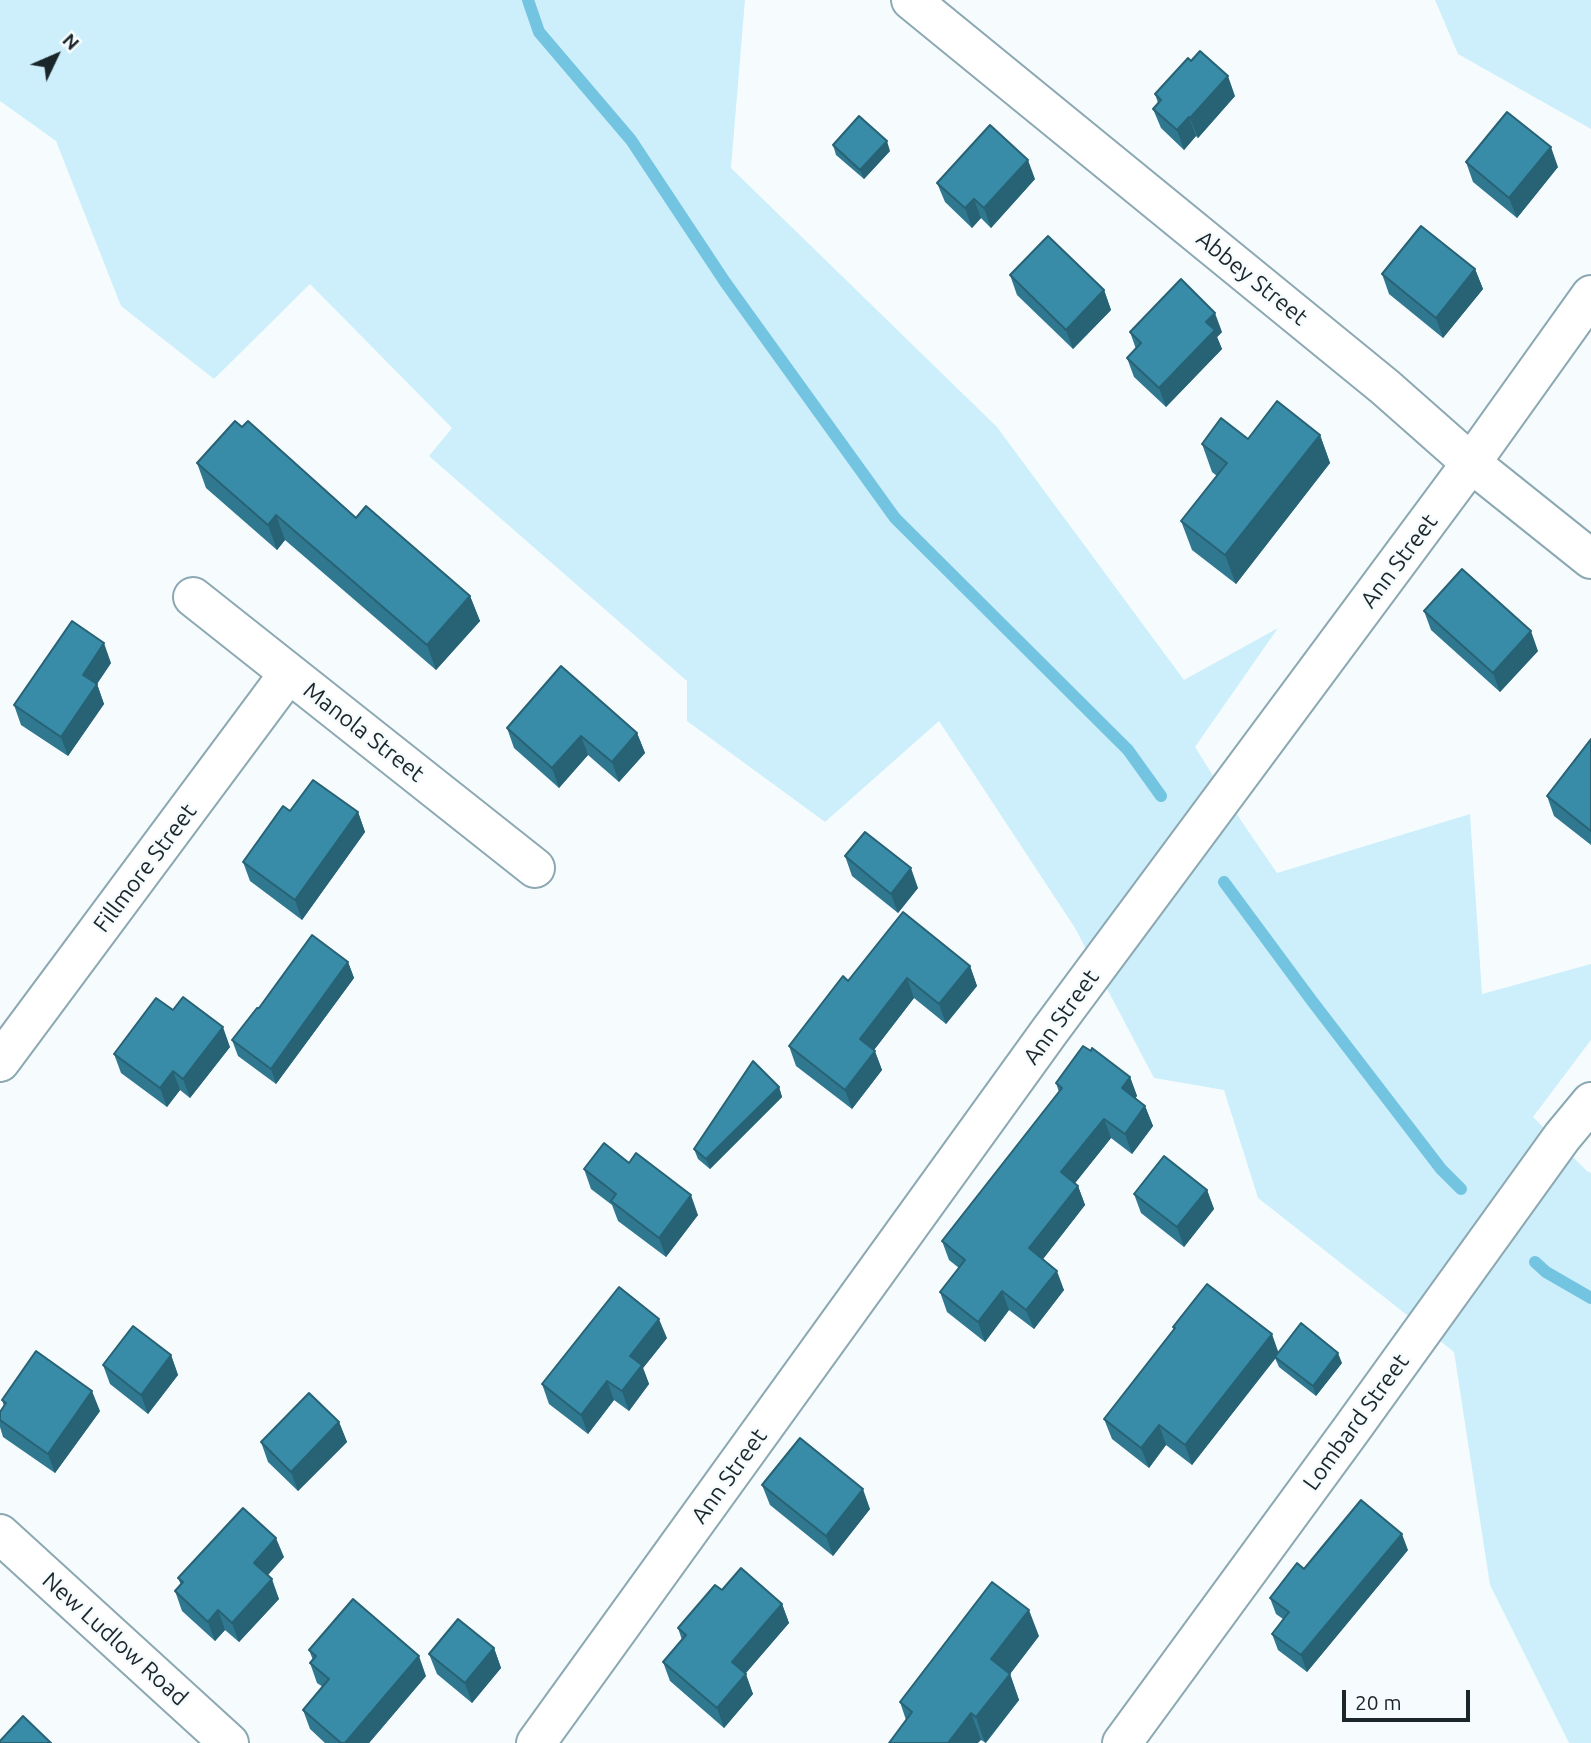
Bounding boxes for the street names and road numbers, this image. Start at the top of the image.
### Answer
street label: Abbey Street [1191,225,1313,331]
street label: Ann Street [1355,508,1443,614]
street label: Manola Street [298,676,430,788]
street label: Fillmore Street [88,798,202,938]
street label: Ann Street [1017,964,1105,1070]
street label: Lombard Street [1297,1348,1415,1496]
street label: Ann Street [685,1423,773,1529]
street label: New Ludlow Road [37,1566,193,1712]

